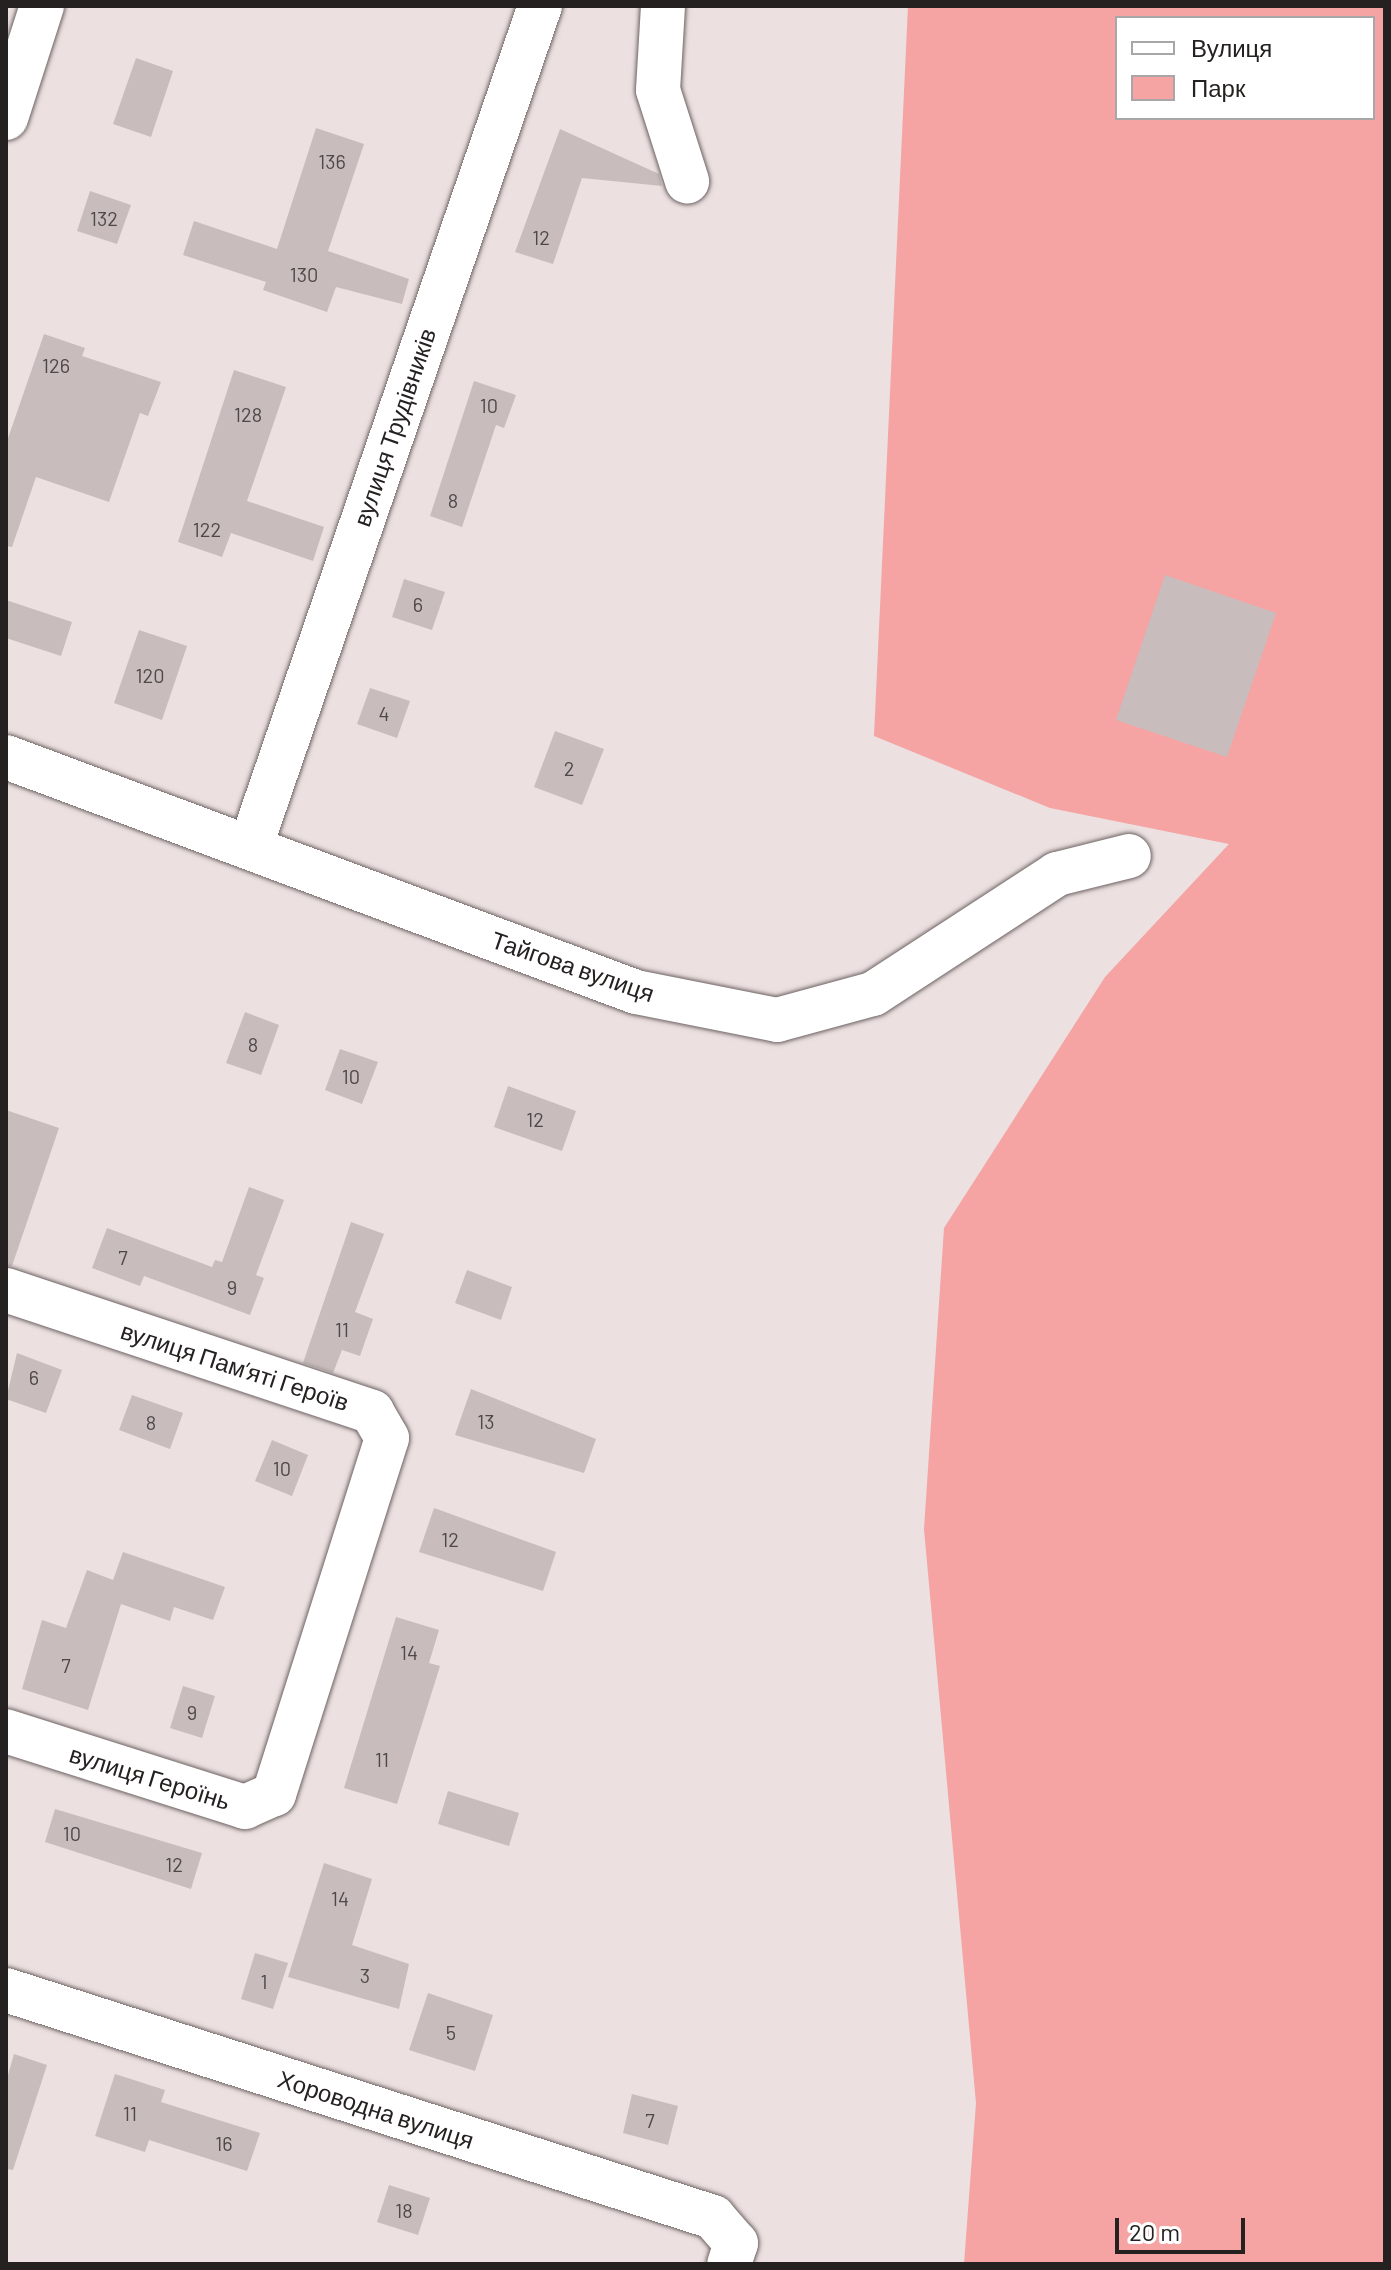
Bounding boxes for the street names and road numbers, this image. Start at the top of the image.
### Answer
street label: вулиця Трудівників [347,324,441,530]
street label: Тайгова вулиця [488,925,658,1007]
street label: вулиця Памʼяті Героїв [117,1316,353,1416]
street label: вулиця Героїнь [66,1739,234,1815]
street label: Хороводна вулиця [274,2064,478,2154]

